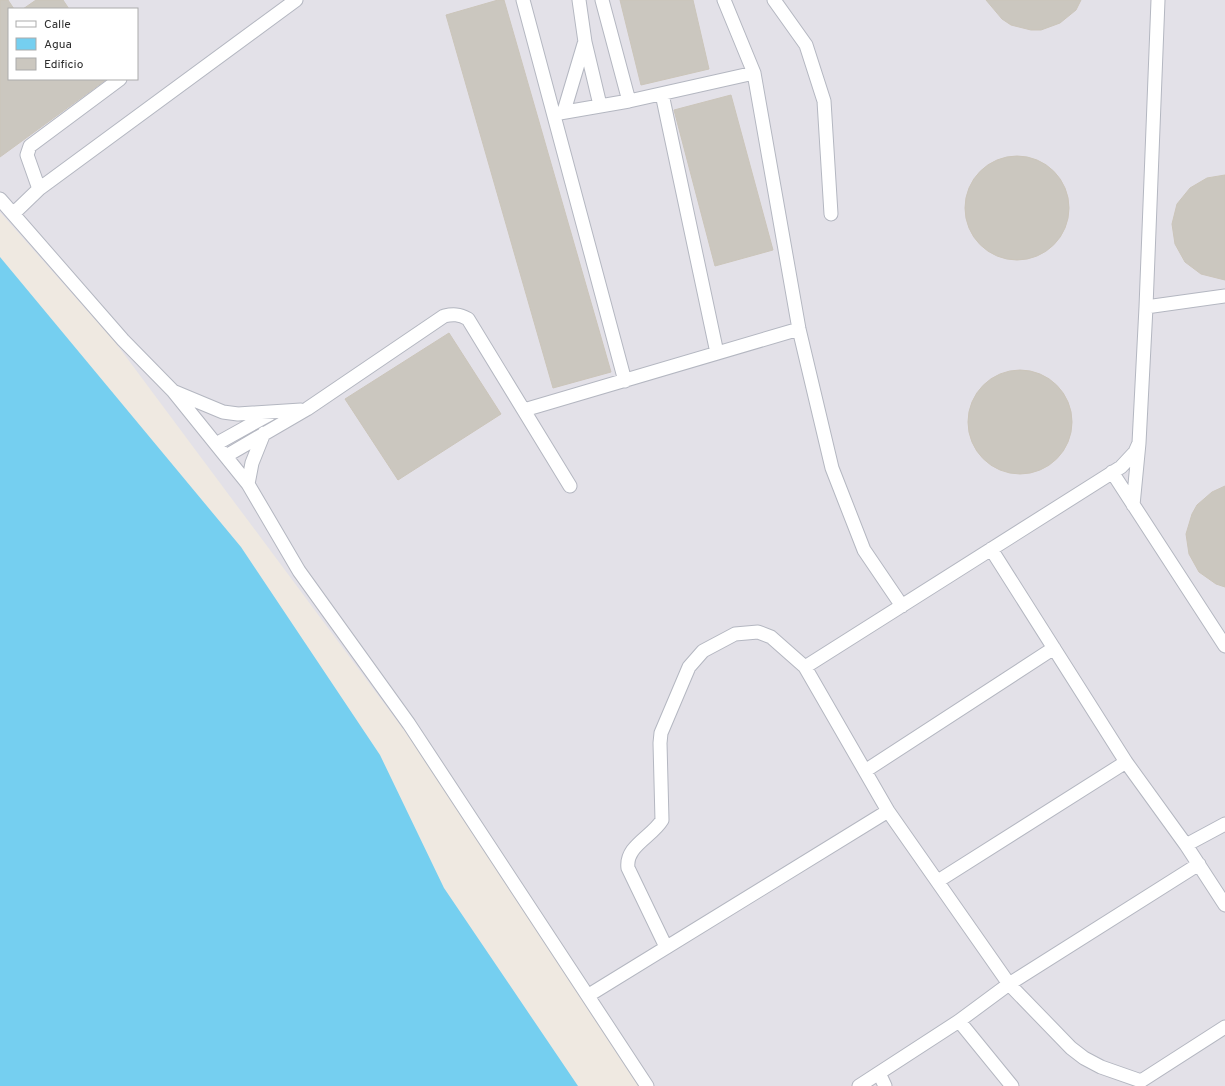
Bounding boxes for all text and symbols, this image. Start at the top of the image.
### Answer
legend [8,8,138,80]
text: Calle [44,17,71,33]
text: Agua [44,37,72,53]
text: Edificio [44,57,84,73]

